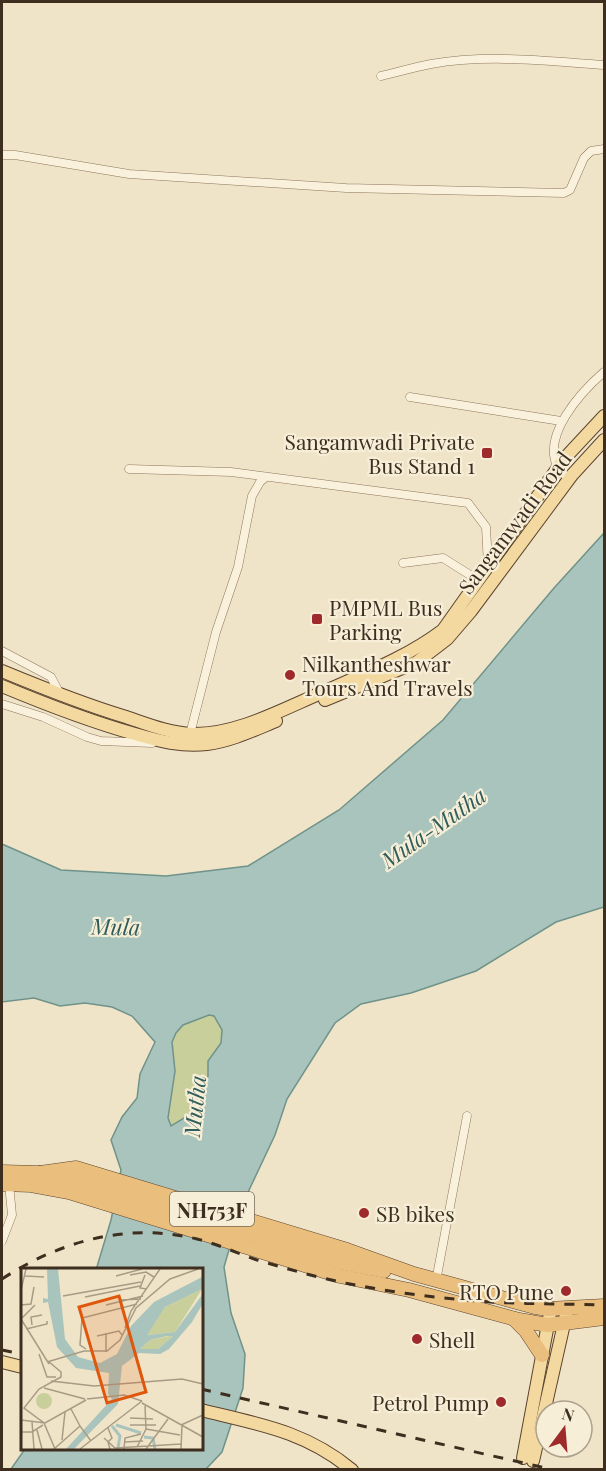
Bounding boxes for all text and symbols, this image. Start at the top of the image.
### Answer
place label: Sangamwadi Private Bus Stand 1 [285,427,475,479]
street label: Sangamwadi Road [451,445,577,599]
marker: Sangamwadi Private Bus Stand 1 [480,446,494,460]
place label: PMPML Bus Parking [329,593,442,645]
marker: PMPML Bus Parking [310,612,324,626]
place label: Nilkantheshwar Tours And Travels [302,649,473,701]
marker: Nilkantheshwar Tours And Travels [283,668,297,682]
water label: Mula-Mutha [374,780,492,875]
water label: Mula [90,911,141,941]
water label: Mutha [176,1074,212,1139]
road number: NH753F [170,1192,254,1226]
place label: SB bikes [376,1199,455,1227]
marker: SB bikes [357,1206,371,1220]
inset map [21,1268,202,1450]
place label: RTO Pune [459,1277,554,1305]
marker: RTO Pune [559,1284,573,1298]
place label: Shell [429,1325,475,1353]
marker: Shell [410,1332,424,1346]
place label: Petrol Pump [372,1388,489,1416]
marker: Petrol Pump [494,1395,508,1409]
north arrow [534,1399,594,1459]
text: N [560,1402,577,1426]

